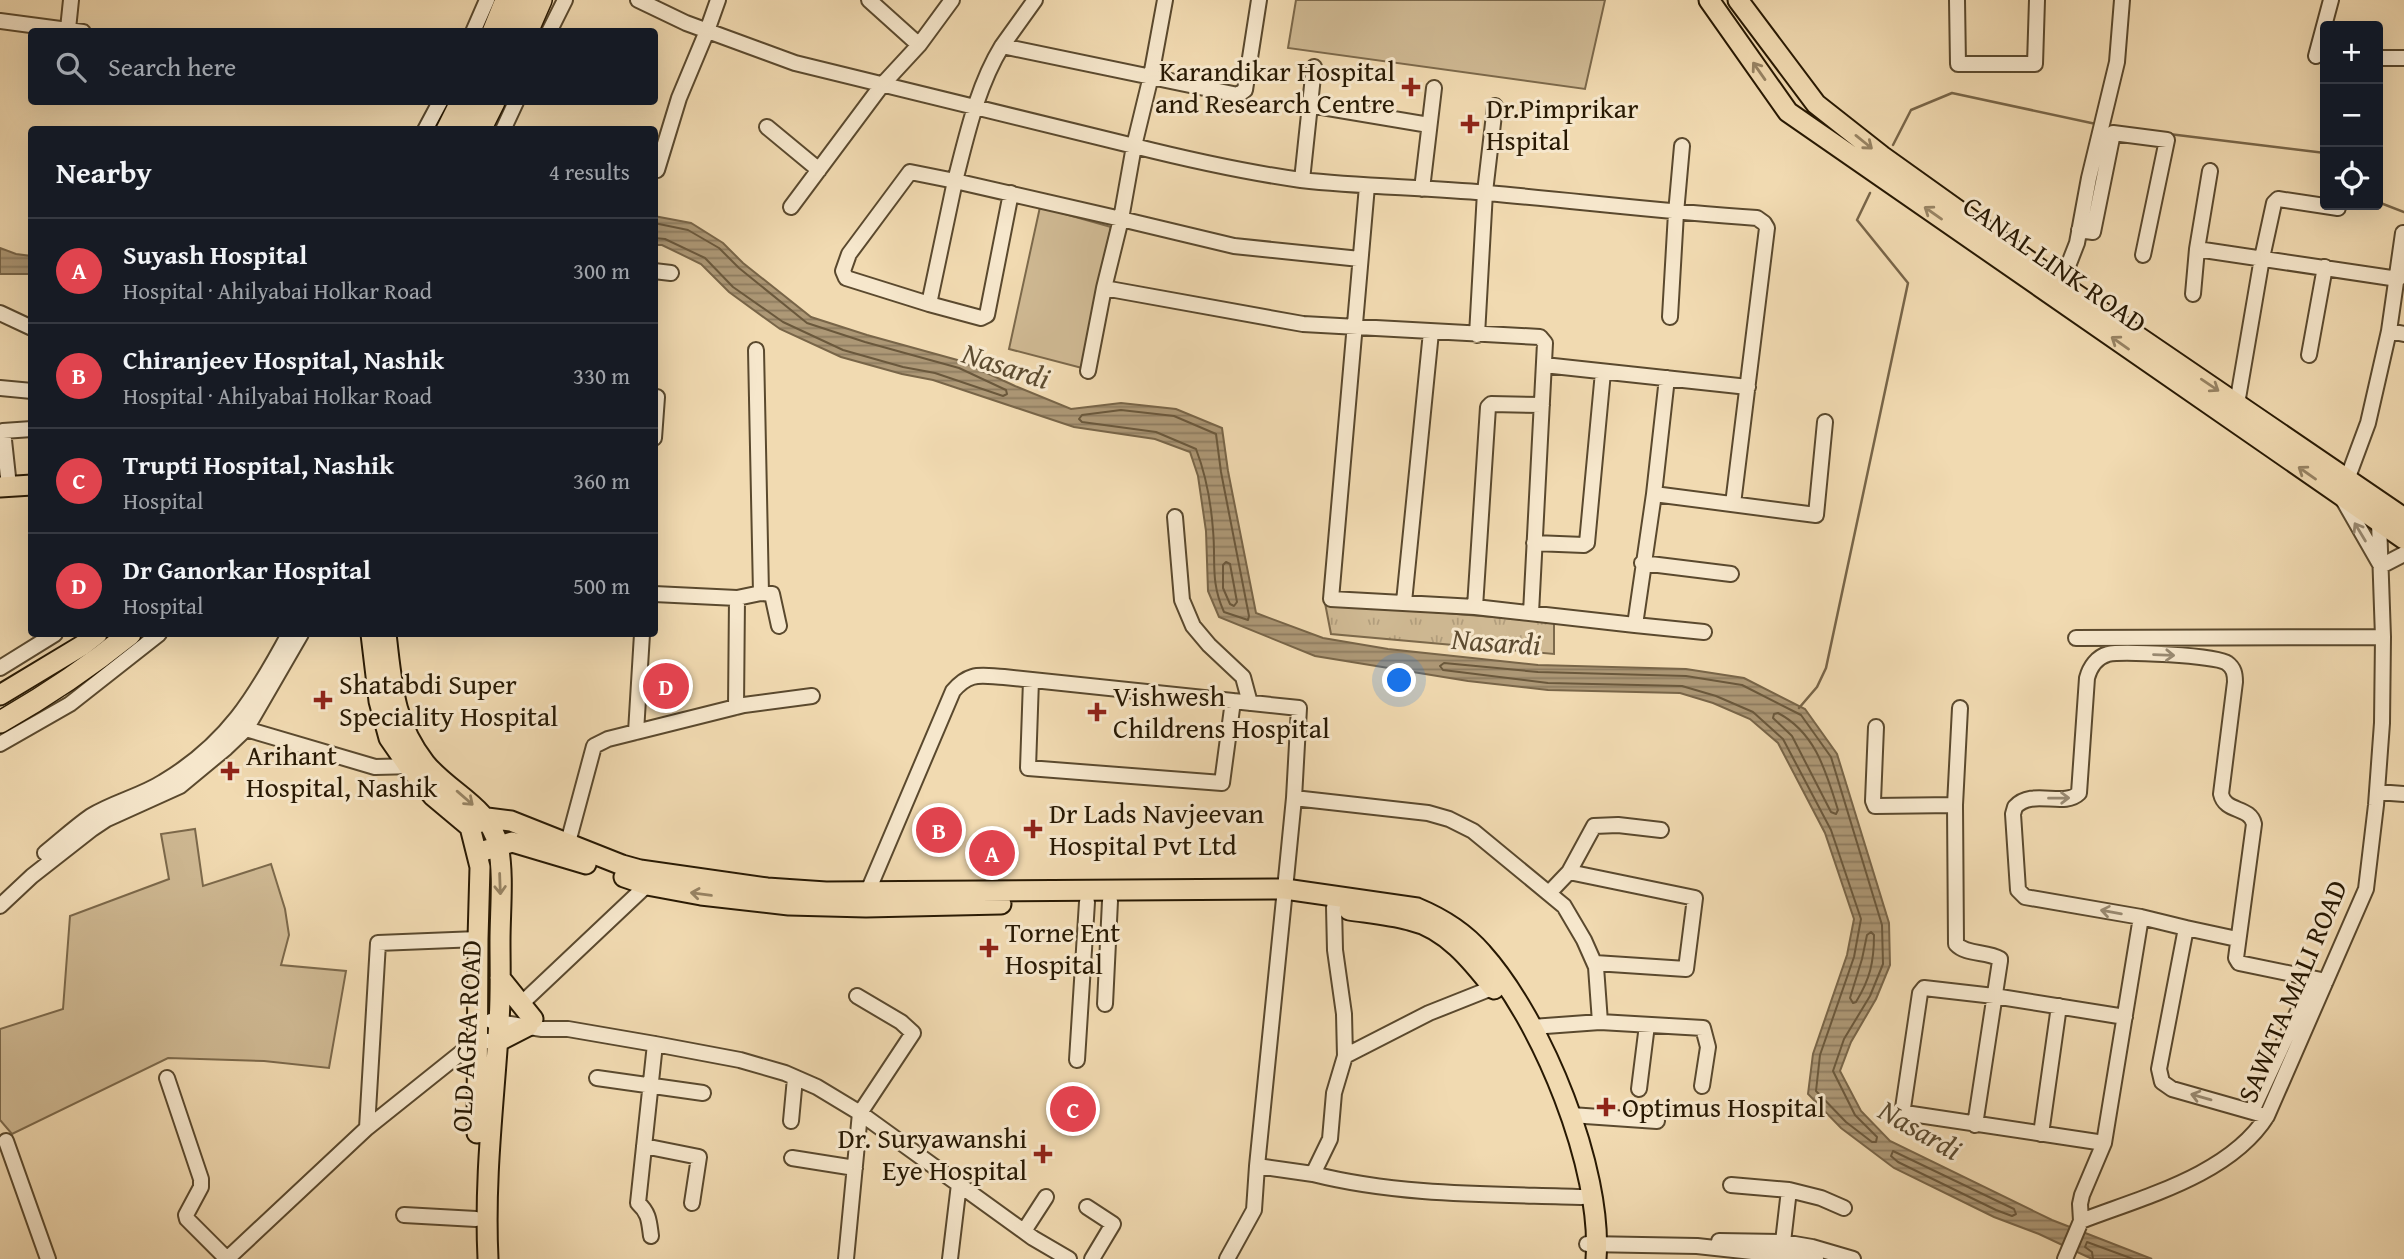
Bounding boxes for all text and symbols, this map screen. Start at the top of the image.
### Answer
map controls [2320,21,2383,210]
button: + [2320,21,2383,84]
search box [28,28,658,105]
text: Search here [108,47,236,86]
icon: search [52,48,90,86]
place label: Karandikar Hospital and Research Centre [1155,50,1395,123]
one-way arrow [1752,62,1766,81]
marker: Karandikar Hospital and Research Centre [1401,77,1421,97]
button: − [2320,84,2383,147]
place label: Dr.Pimprikar Hspital [1486,87,1639,160]
marker: Dr.Pimprikar Hspital [1460,114,1480,134]
one-way arrow [1854,134,1872,149]
button: locate [2320,147,2383,210]
text: Nearby [56,150,152,194]
text: 4 results [549,155,630,188]
street label: CANAL LINK ROAD [1955,185,2156,342]
one-way arrow [1924,206,1944,220]
text: Suyash Hospital [123,235,307,274]
text: A [72,254,86,287]
text: 300 m [573,254,630,287]
text: Hospital · Ahilyabai Holkar Road [123,274,432,307]
water label: Nasardi [956,330,1056,400]
one-way arrow [2111,336,2130,350]
text: Chiranjeev Hospital, Nashik [123,340,444,379]
text: B [72,359,86,392]
text: 330 m [573,359,630,392]
one-way arrow [2200,378,2219,392]
text: Hospital · Ahilyabai Holkar Road [123,379,432,412]
text: Trupti Hospital, Nashik [123,445,394,484]
text: C [72,464,86,497]
text: 360 m [573,464,630,497]
one-way arrow [2298,466,2317,480]
text: Hospital [123,484,203,517]
one-way arrow [2353,523,2367,543]
text: Dr Ganorkar Hospital [123,550,371,589]
text: D [72,569,86,602]
text: 500 m [573,569,630,602]
text: Hospital [123,589,203,622]
water label: Nasardi [1449,616,1543,666]
one-way arrow [2152,649,2175,662]
pin: D [643,660,689,712]
place label: Shatabdi Super Speciality Hospital [339,663,558,736]
your location [1382,663,1416,697]
place label: Vishwesh Childrens Hospital [1113,675,1330,748]
marker: Shatabdi Super Speciality Hospital [313,690,333,710]
marker: Vishwesh Childrens Hospital [1087,702,1107,722]
place label: Arihant Hospital, Nashik [246,734,438,807]
marker: Arihant Hospital, Nashik [220,761,240,781]
one-way arrow [455,790,473,806]
one-way arrow [2047,791,2070,805]
place label: Dr Lads Navjeevan Hospital Pvt Ltd [1049,792,1264,865]
pin: B [916,804,962,856]
marker: Dr Lads Navjeevan Hospital Pvt Ltd [1023,819,1043,839]
pin: A [969,827,1015,879]
one-way arrow [493,873,506,896]
street label: SAWATA MALI ROAD [2226,873,2357,1108]
one-way arrow [690,887,713,900]
one-way arrow [2100,905,2123,918]
place label: Torne Ent Hospital [1005,911,1120,984]
marker: Torne Ent Hospital [979,938,999,958]
street label: OLD AGRA ROAD [440,939,491,1133]
pin: C [1050,1083,1096,1135]
place label: Optimus Hospital [1622,1086,1825,1127]
water label: Nasardi [1870,1087,1971,1171]
one-way arrow [2190,1089,2212,1102]
marker: Optimus Hospital [1596,1097,1616,1117]
place label: Dr. Suryawanshi Eye Hospital [838,1117,1027,1190]
marker: Dr. Suryawanshi Eye Hospital [1033,1144,1053,1164]

